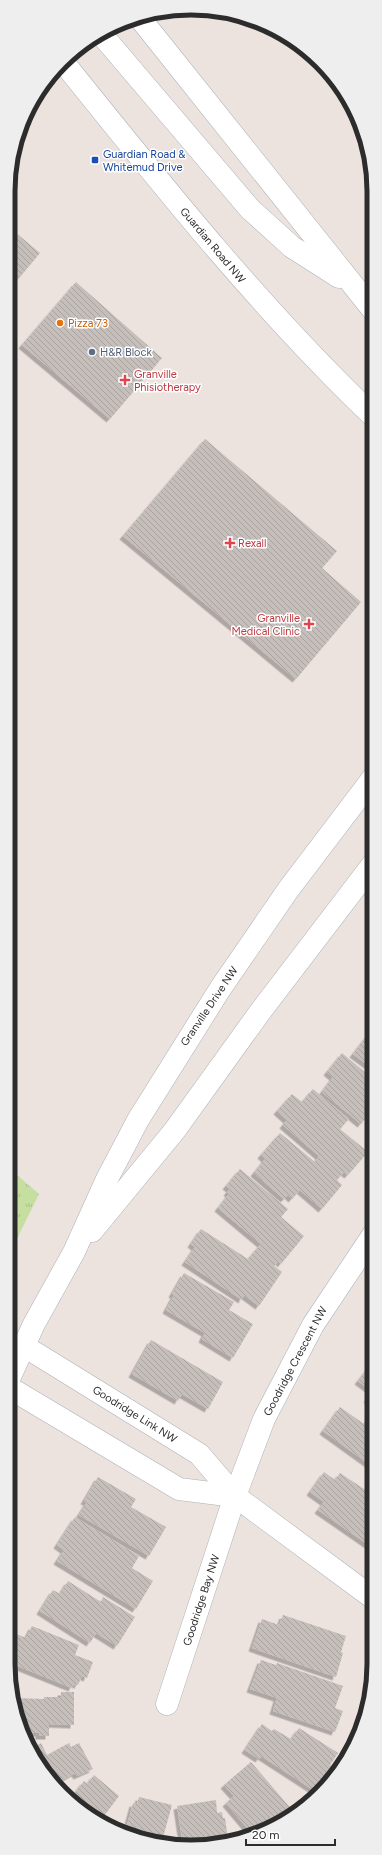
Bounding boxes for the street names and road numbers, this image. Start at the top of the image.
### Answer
street label: Guardian Road NW [177,205,248,286]
street label: Granville Drive NW [178,964,241,1048]
street label: Goodridge Crescent NW [261,1304,330,1418]
street label: Goodridge Link NW [90,1383,180,1446]
street label: Goodridge Bay NW [181,1552,223,1647]

